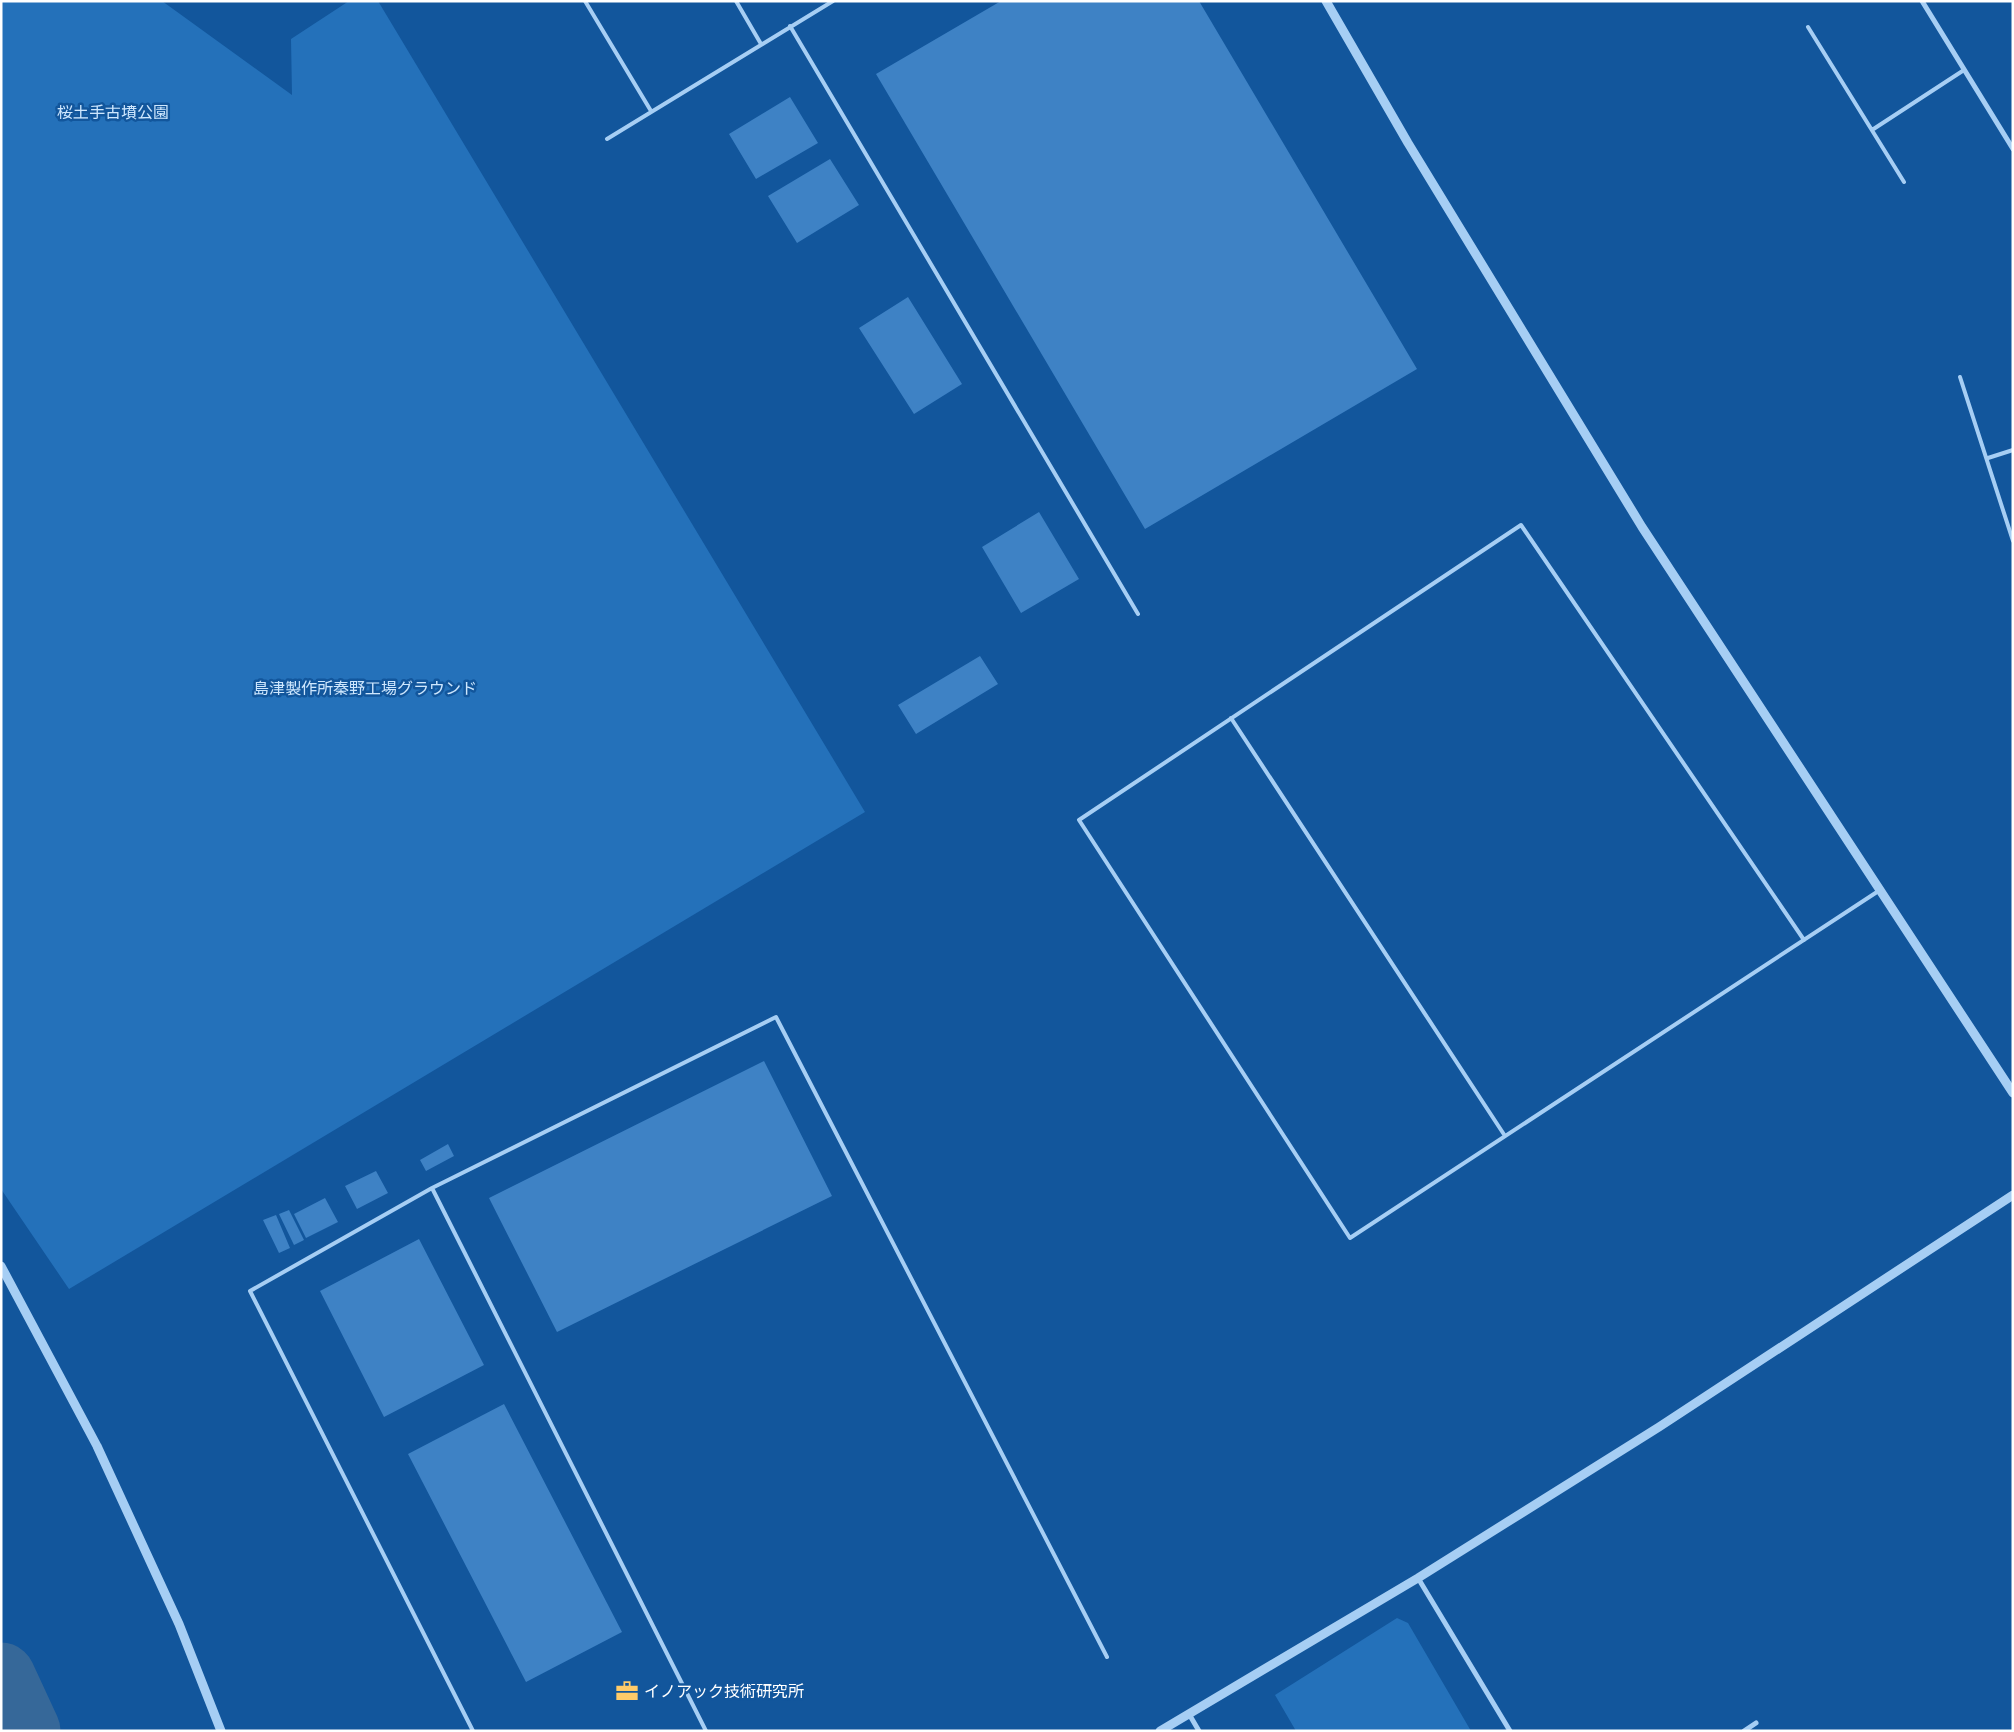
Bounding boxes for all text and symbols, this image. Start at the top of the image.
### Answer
park label: 桜土手古墳公園 [57,103,169,122]
park label: 島津製作所秦野工場グラウンド [253,679,477,698]
office icon: イノアック技術研究所 [614,1678,640,1704]
place label: イノアック技術研究所 [644,1682,804,1701]

